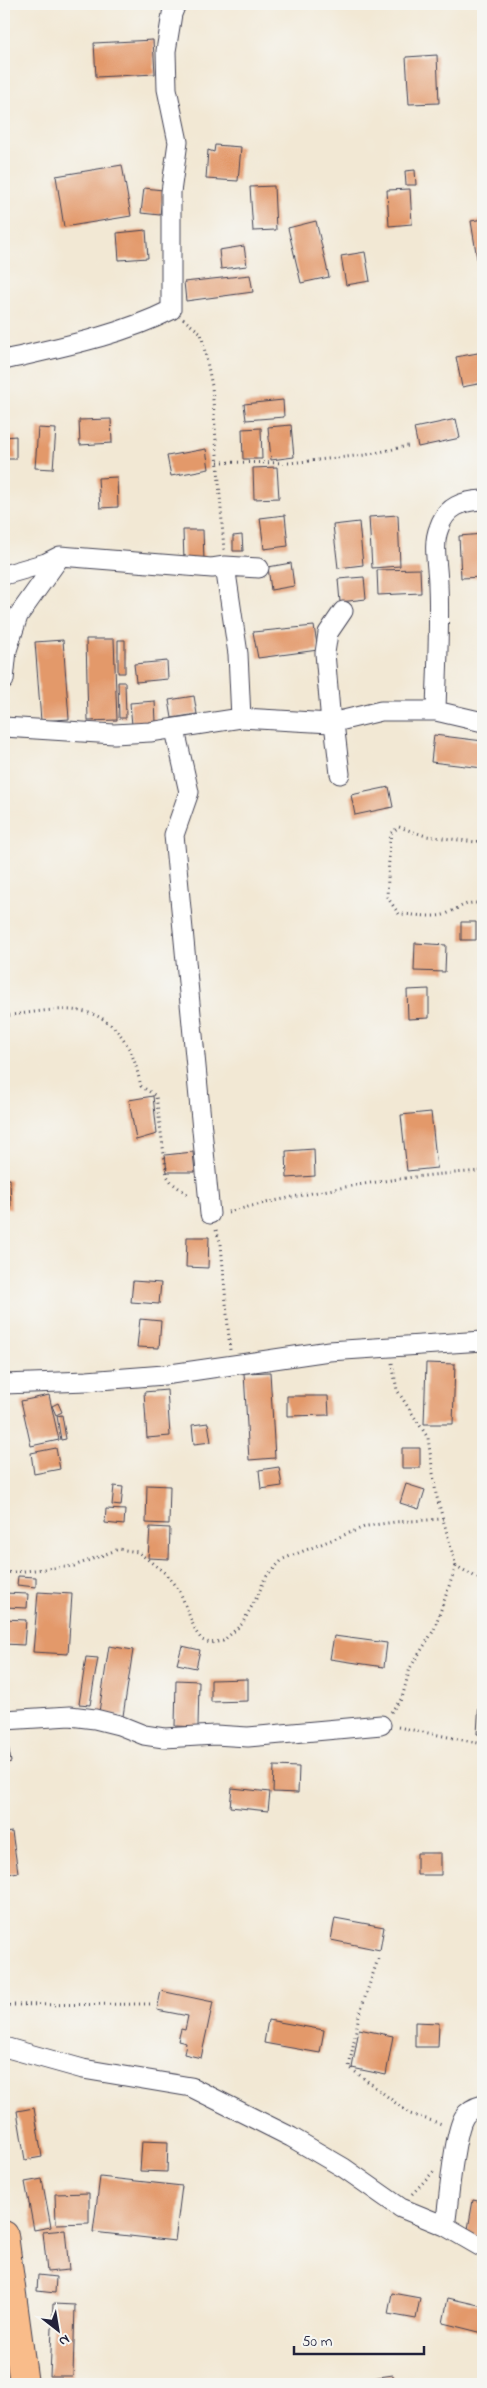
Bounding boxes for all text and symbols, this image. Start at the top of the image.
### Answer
north arrow [32,2306,82,2356]
scale bar [294,2323,424,2355]
text: N [54,2328,73,2351]
text: 50 m [302,2331,333,2353]

